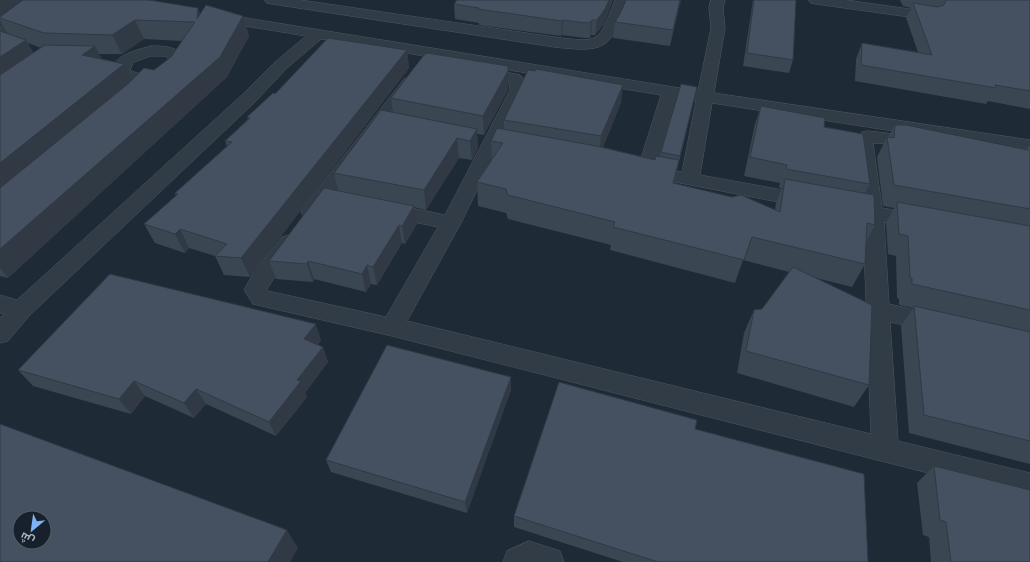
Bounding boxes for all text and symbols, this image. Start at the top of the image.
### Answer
north arrow [12,510,52,550]
text: ش [17,528,37,549]

